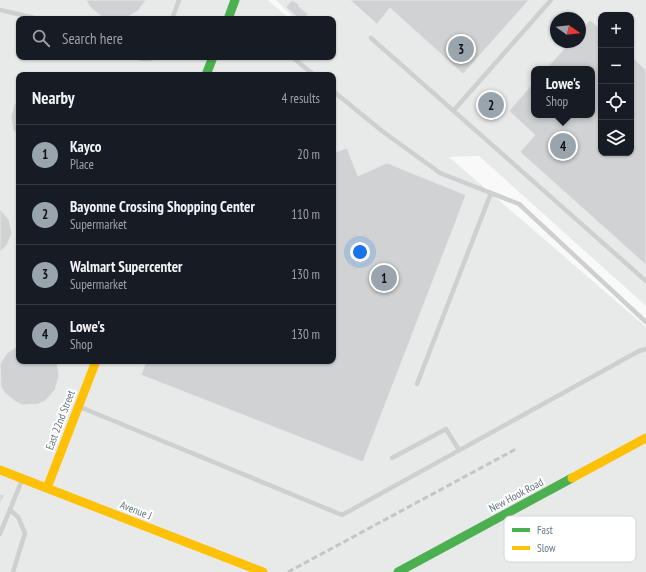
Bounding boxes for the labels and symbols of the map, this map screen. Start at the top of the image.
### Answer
north arrow [550,12,586,48]
pin: 3 [448,34,474,64]
pin: 2 [478,90,504,120]
pin: 4 [550,131,576,161]
your location [350,242,370,262]
pin: 1 [371,263,397,293]
street label: East 22nd Street [42,388,78,452]
street label: New Hook Road [486,475,546,515]
street label: Avenue J [118,498,154,522]
legend [504,516,636,562]
text: Fast [537,523,553,537]
text: Slow [537,541,556,555]

